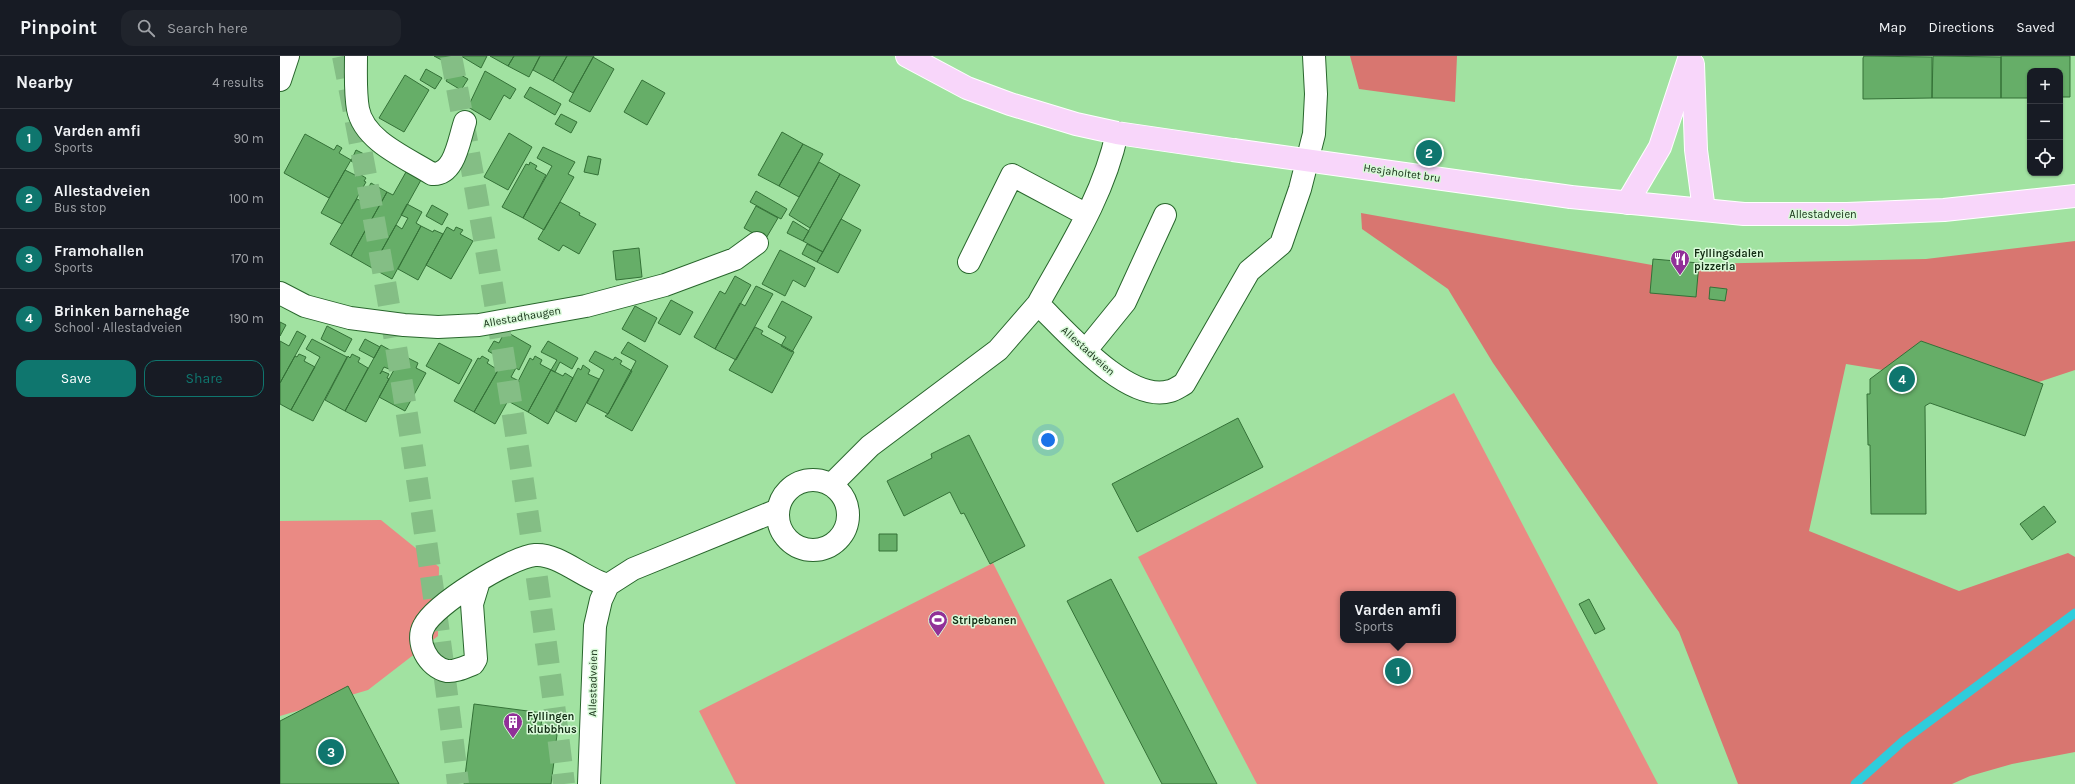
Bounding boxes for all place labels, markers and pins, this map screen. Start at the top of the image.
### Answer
pin: 2 [1416,138,1442,168]
place label: Fyllingsdalen pizzeria [1694,247,1764,273]
restaurant icon: Fyllingsdalen pizzeria [1669,248,1691,276]
pin: 4 [1889,364,1915,394]
sports icon: Stripebanen [927,609,949,637]
place label: Stripebanen [952,614,1017,627]
pin: 1 [1385,656,1411,686]
place label: Fyllingen klubbhus [527,710,577,736]
building icon: Fyllingen klubbhus [502,711,524,739]
pin: 3 [318,737,344,767]

